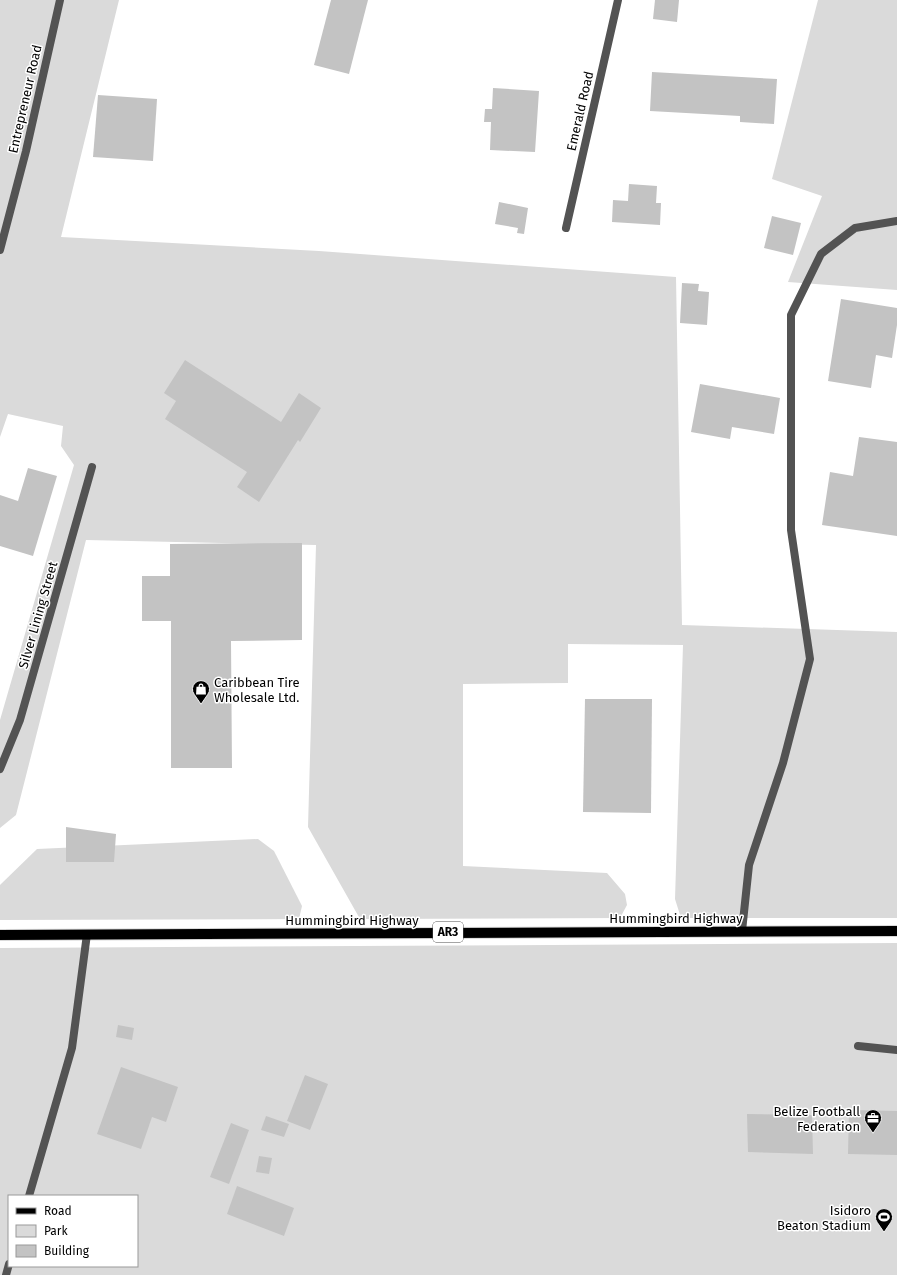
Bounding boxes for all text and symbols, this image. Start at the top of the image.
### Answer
street label: Entrepreneur Road [5,43,45,155]
street label: Emerald Road [564,70,596,152]
street label: Silver Lining Street [16,559,61,670]
place label: Caribbean Tire Wholesale Ltd. [214,675,300,705]
shop icon: Caribbean Tire Wholesale Ltd. [191,679,211,704]
street label: Hummingbird Highway [609,911,743,926]
street label: Hummingbird Highway [285,913,419,928]
road number: AR3 [433,922,463,942]
place label: Belize Football Federation [773,1104,860,1134]
office icon: Belize Football Federation [863,1108,883,1133]
legend [8,1195,138,1267]
place label: Isidoro Beaton Stadium [777,1203,871,1233]
text: Road [44,1204,72,1218]
sports icon: Isidoro Beaton Stadium [874,1207,894,1232]
text: Park [44,1224,68,1238]
text: Building [44,1244,90,1258]

